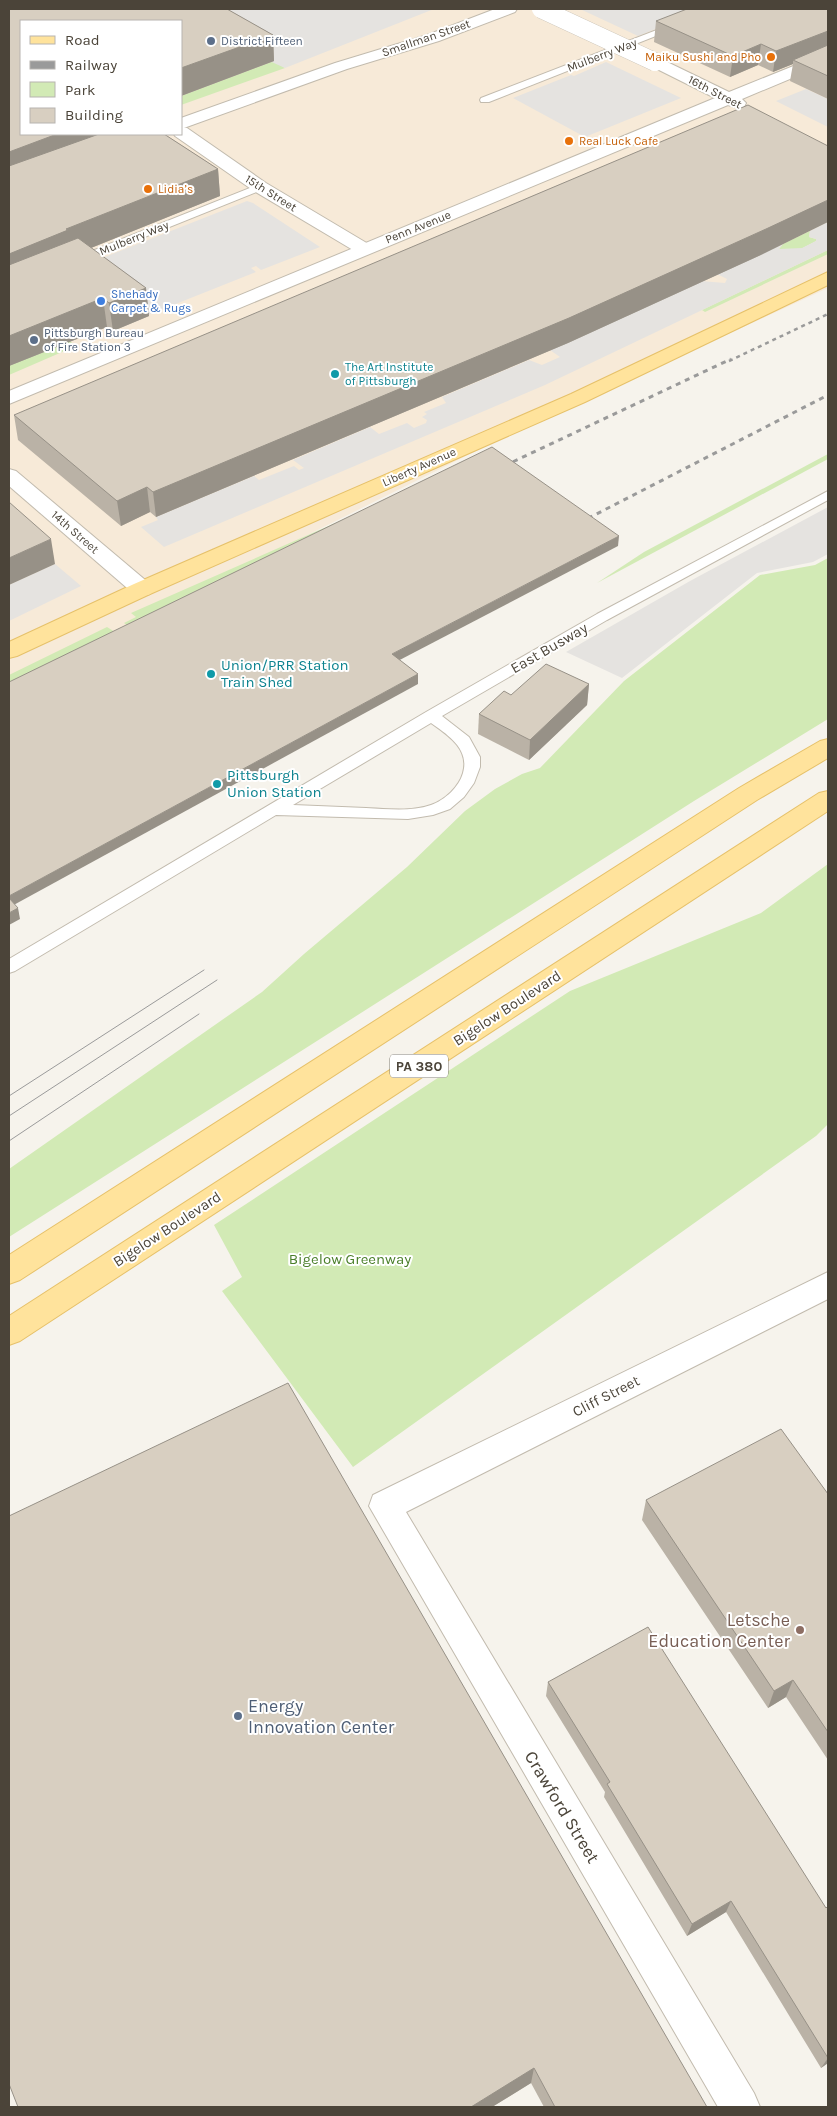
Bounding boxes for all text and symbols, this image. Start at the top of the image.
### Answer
street label: Smallman Street [380,16,473,60]
legend [20,20,182,135]
text: Road [65,31,100,49]
place label: District Fifteen [221,34,303,48]
marker: District Fifteen [205,35,217,47]
street label: Mulberry Way [565,35,639,75]
place label: Maiku Sushi and Pho [645,50,761,64]
marker: Maiku Sushi and Pho [765,51,777,63]
text: Railway [65,56,117,74]
street label: 16th Street [686,73,745,112]
text: Park [65,81,95,99]
text: Building [65,106,123,124]
place label: Real Luck Cafe [579,134,658,148]
marker: Real Luck Cafe [563,135,575,147]
street label: 15th Street [243,172,300,215]
place label: Lidia’s [158,182,193,196]
marker: Lidia’s [142,183,154,195]
street label: Penn Avenue [383,207,453,247]
street label: Mulberry Way [97,218,171,258]
place label: Shehady Carpet & Rugs [111,287,191,315]
marker: Shehady Carpet & Rugs [95,295,107,307]
place label: Pittsburgh Bureau of Fire Station 3 [44,326,144,354]
marker: Pittsburgh Bureau of Fire Station 3 [28,334,40,346]
place label: The Art Institute of Pittsburgh [345,360,433,388]
marker: The Art Institute of Pittsburgh [329,368,341,380]
street label: Liberty Avenue [380,444,458,490]
street label: 14th Street [48,508,102,557]
street label: East Busway [507,619,591,677]
place label: Union/PRR Station Train Shed [221,656,349,691]
marker: Union/PRR Station Train Shed [205,668,217,680]
place label: Pittsburgh Union Station [227,766,321,801]
marker: Pittsburgh Union Station [211,778,223,790]
street label: Bigelow Boulevard [450,966,564,1050]
road number: PA 380 [390,1054,448,1078]
street label: Bigelow Boulevard [110,1187,224,1271]
park label: Bigelow Greenway [289,1250,411,1268]
street label: Cliff Street [569,1371,643,1421]
place label: Letsche Education Center [648,1609,790,1652]
marker: Letsche Education Center [794,1624,806,1636]
place label: Energy Innovation Center [248,1695,395,1738]
marker: Energy Innovation Center [232,1710,244,1722]
street label: Crawford Street [520,1747,604,1867]

